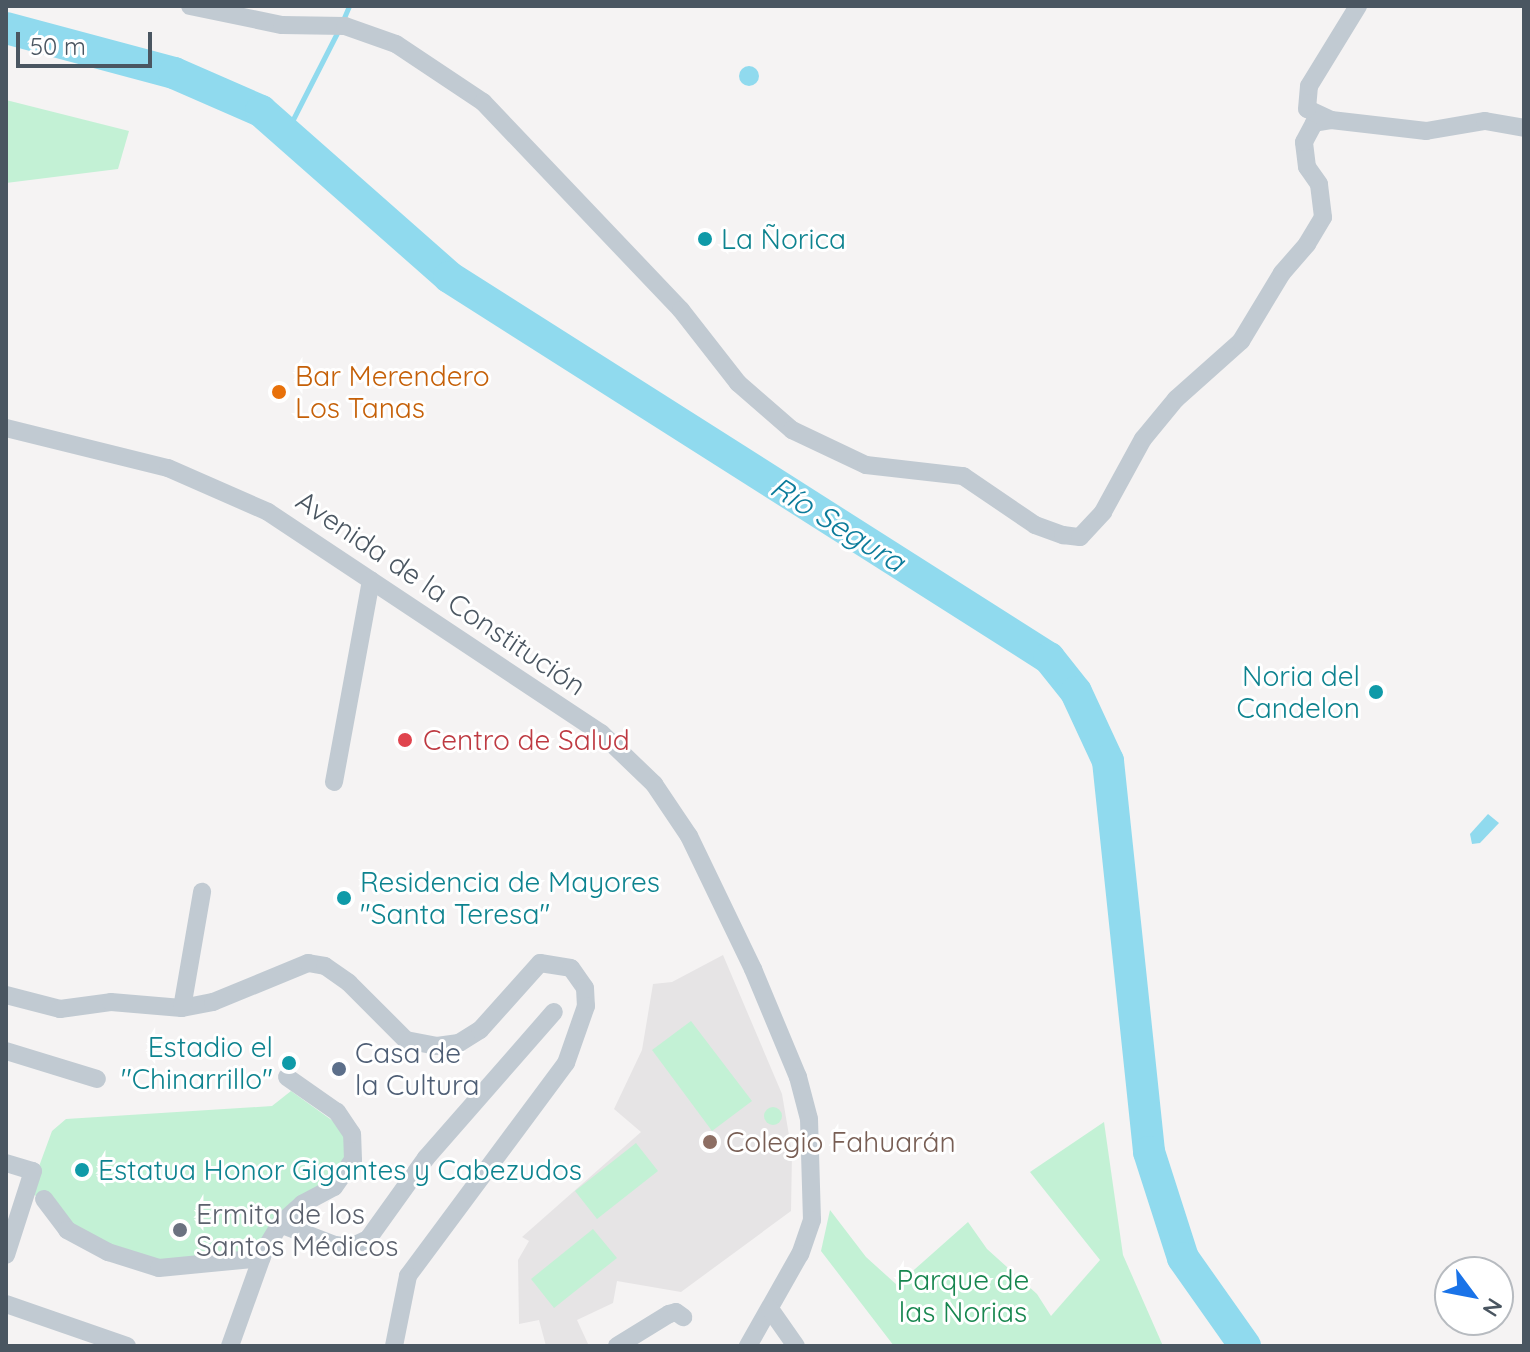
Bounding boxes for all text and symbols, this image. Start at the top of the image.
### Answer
scale bar [20,16,156,66]
text: 50 m [30,31,86,61]
place label: La Ñorica [721,222,846,256]
marker: La Ñorica [696,230,714,248]
place label: Bar Merendero Los Tanas [295,359,490,425]
marker: Bar Merendero Los Tanas [270,383,288,401]
water label: Río Segura [764,469,912,579]
street label: Avenida de la Constitución [290,483,592,703]
place label: Noria del Candelon [1237,659,1360,725]
marker: Noria del Candelon [1367,683,1385,701]
place label: Centro de Salud [423,723,630,757]
marker: Centro de Salud [394,729,416,751]
place label: Residencia de Mayores "Santa Teresa" [360,865,660,931]
marker: Residencia de Mayores "Santa Teresa" [335,889,353,907]
place label: Estadio el ''Chinarrillo'' [121,1030,273,1096]
place label: Casa de la Cultura [355,1036,479,1102]
marker: Estadio el ''Chinarrillo'' [280,1054,298,1072]
marker: Casa de la Cultura [330,1060,348,1078]
place label: Colegio Fahuarán [726,1125,956,1159]
marker: Colegio Fahuarán [701,1133,719,1151]
place label: Estatua Honor Gigantes y Cabezudos [98,1153,582,1187]
marker: Estatua Honor Gigantes y Cabezudos [73,1161,91,1179]
place label: Ermita de los Santos Médicos [196,1197,398,1263]
marker: Ermita de los Santos Médicos [171,1221,189,1239]
north arrow [1434,1256,1514,1336]
park label: Parque de las Norias [897,1263,1029,1329]
text: N [1477,1293,1509,1322]

